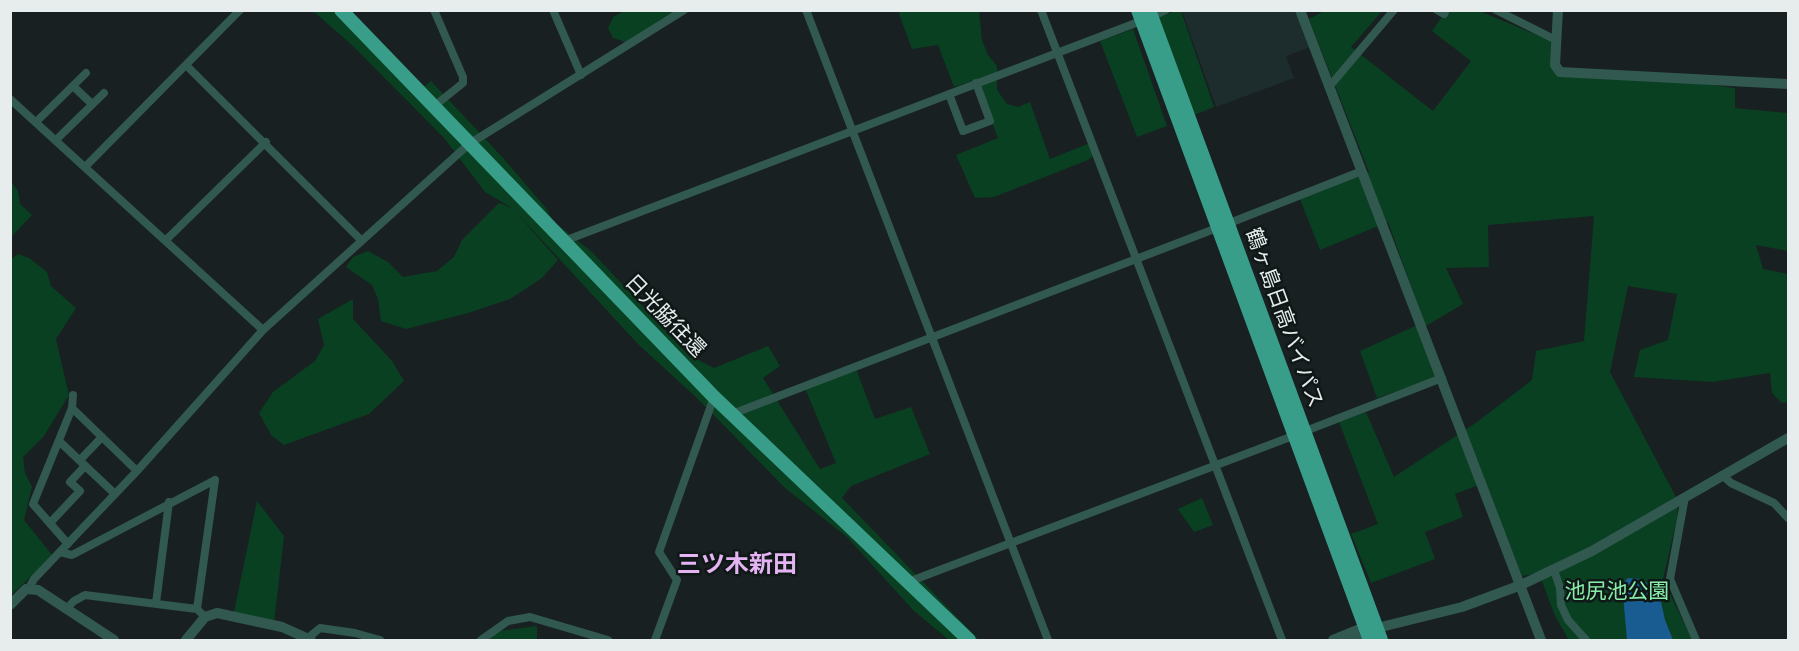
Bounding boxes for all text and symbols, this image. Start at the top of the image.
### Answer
street label: 鶴ヶ島日高バイパス [1240,225,1328,411]
street label: 日光脇往還 [619,269,711,363]
district label: 三ツ木新田 [677,551,797,579]
park label: 池尻池公園 [1565,579,1669,605]

